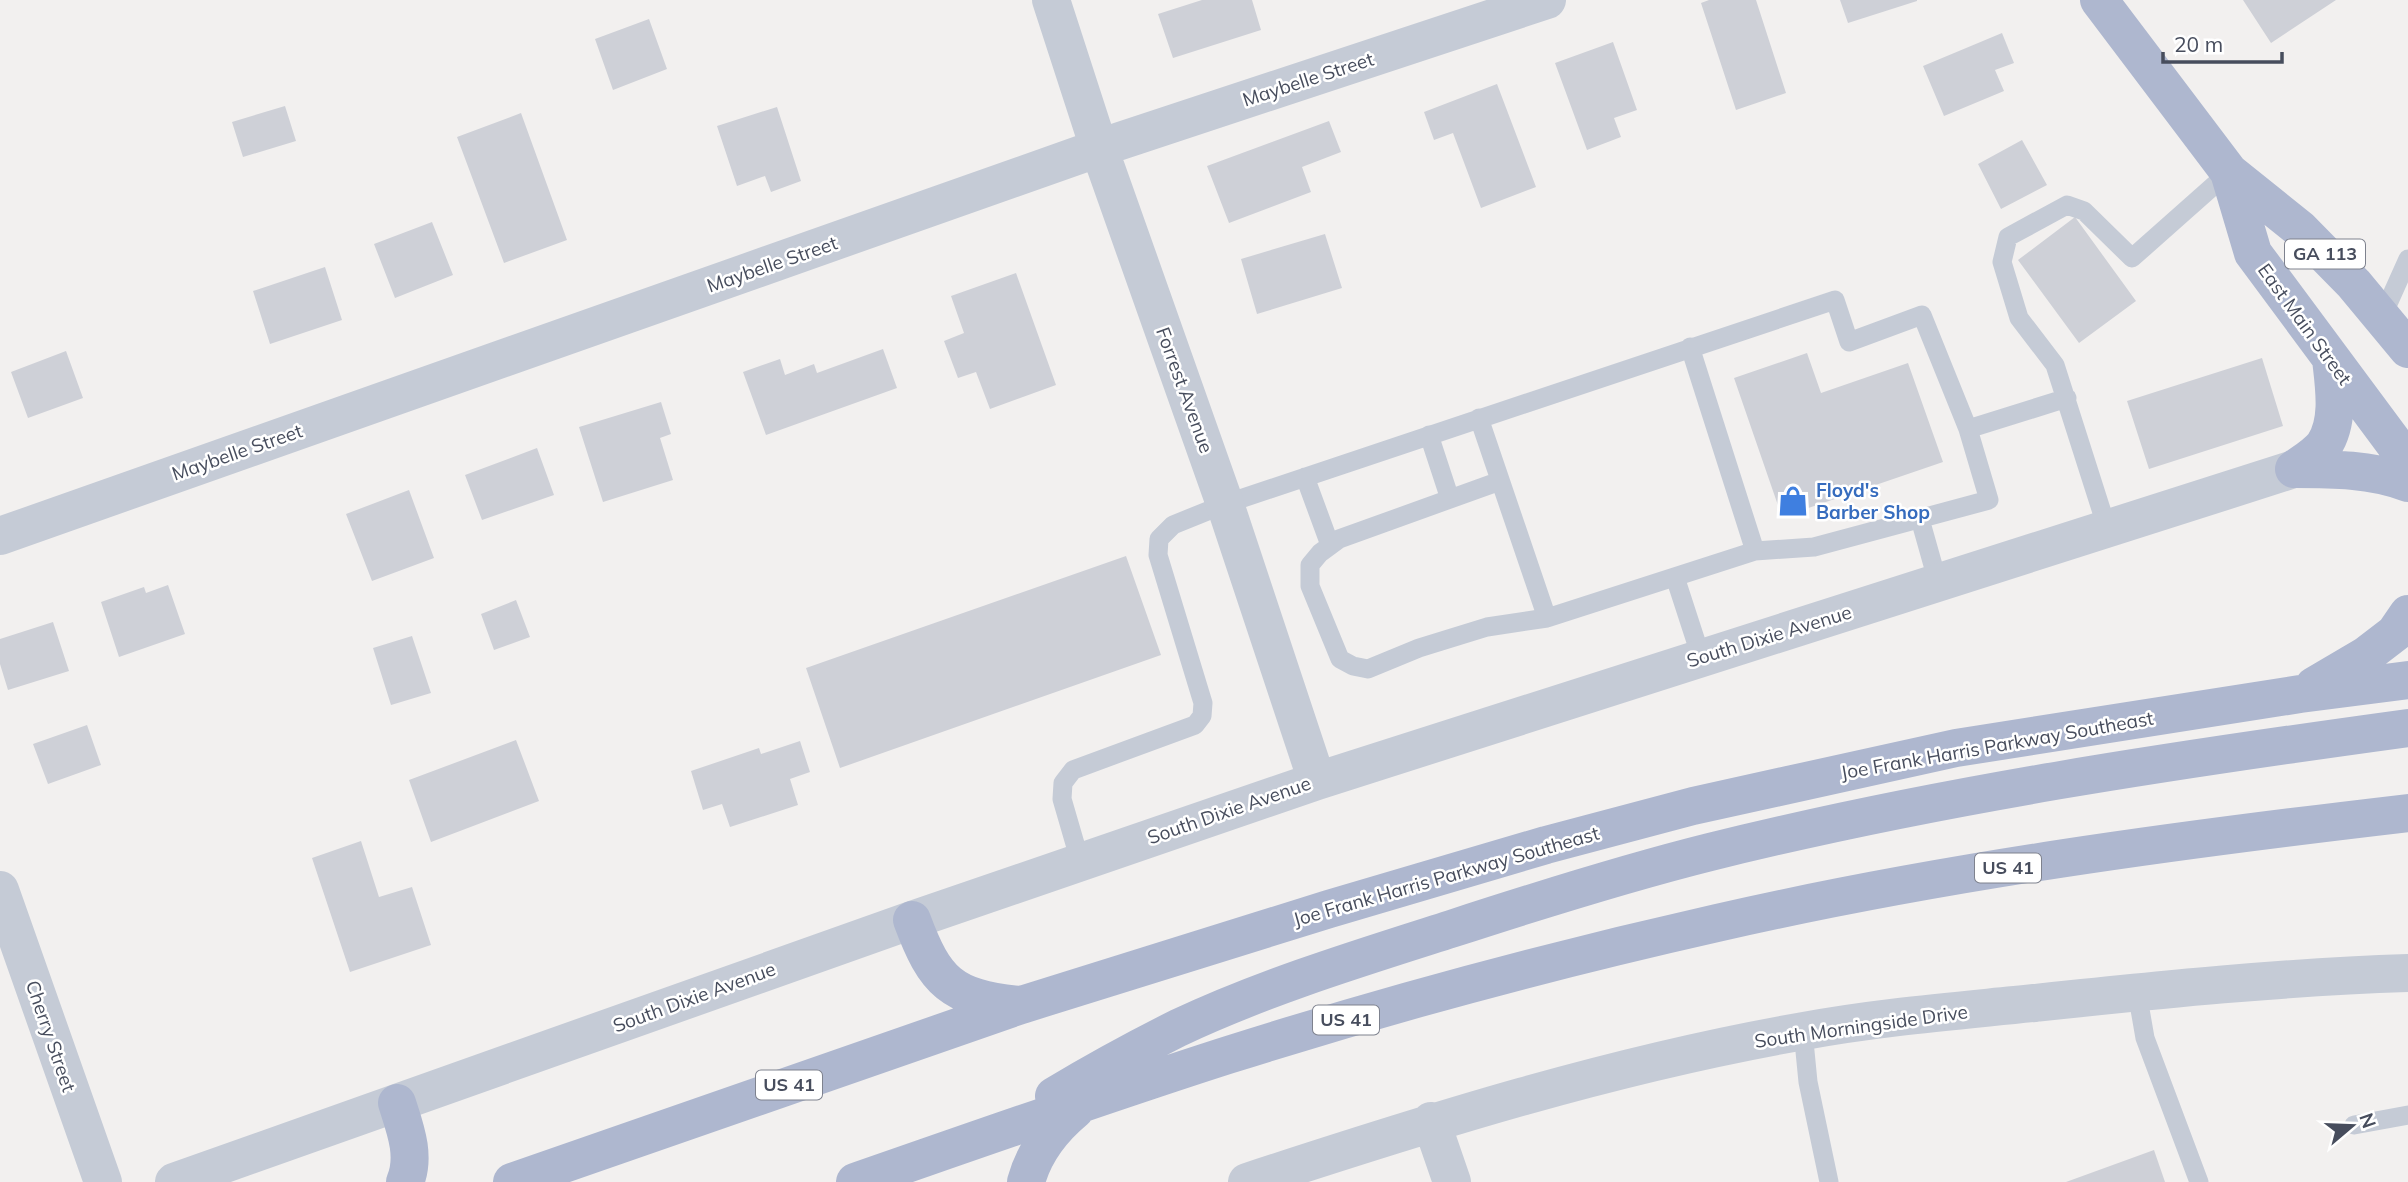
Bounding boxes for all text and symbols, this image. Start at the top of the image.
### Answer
scale bar [2163,21,2282,65]
text: 20 m [2174,31,2223,57]
street label: Maybelle Street [1239,46,1377,111]
street label: Maybelle Street [704,230,841,298]
road number: GA 113 [2285,240,2365,268]
street label: East Main Street [2253,259,2357,390]
street label: Forrest Avenue [1151,324,1219,456]
street label: Maybelle Street [169,418,306,486]
place label: Floyd's Barber Shop [1816,478,1930,524]
shop icon: Floyd's Barber Shop [1776,484,1810,518]
street label: South Dixie Avenue [1684,599,1854,673]
street label: Joe Frank Harris Parkway Southeast [1839,706,2156,784]
street label: South Dixie Avenue [1144,771,1314,849]
street label: Joe Frank Harris Parkway Southeast [1290,821,1602,931]
road number: US 41 [1975,854,2041,882]
street label: South Dixie Avenue [609,956,779,1038]
street label: Cherry Street [21,977,81,1095]
street label: South Morningside Drive [1753,999,1969,1053]
road number: US 41 [1313,1006,1379,1035]
road number: US 41 [756,1070,822,1100]
north arrow [2317,1091,2387,1161]
text: N [2354,1110,2382,1131]

